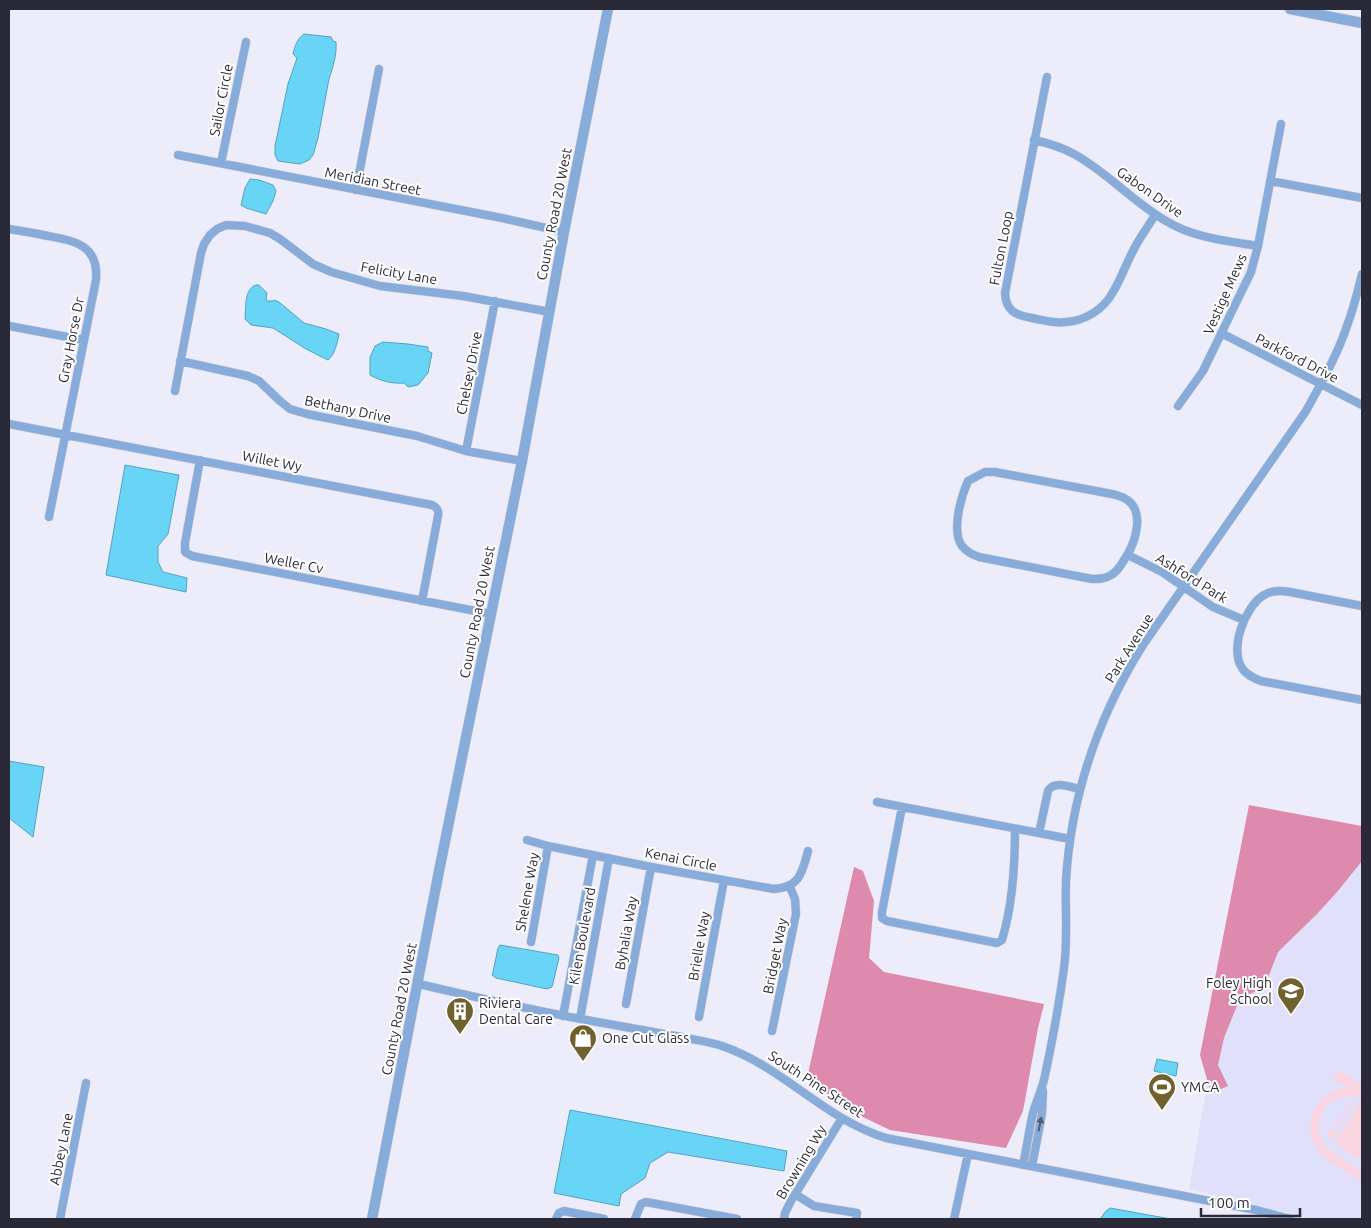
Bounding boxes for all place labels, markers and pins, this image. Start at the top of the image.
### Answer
place label: Foley High School [1206,975,1272,1007]
school or university icon: Foley High School [1276,976,1306,1015]
place label: Riviera Dental Care [479,995,553,1027]
building icon: Riviera Dental Care [445,996,475,1035]
shop icon: One Cut Glass [568,1023,598,1062]
place label: One Cut Glass [602,1030,689,1046]
sports icon: YMCA [1147,1072,1177,1111]
place label: YMCA [1181,1079,1219,1095]

